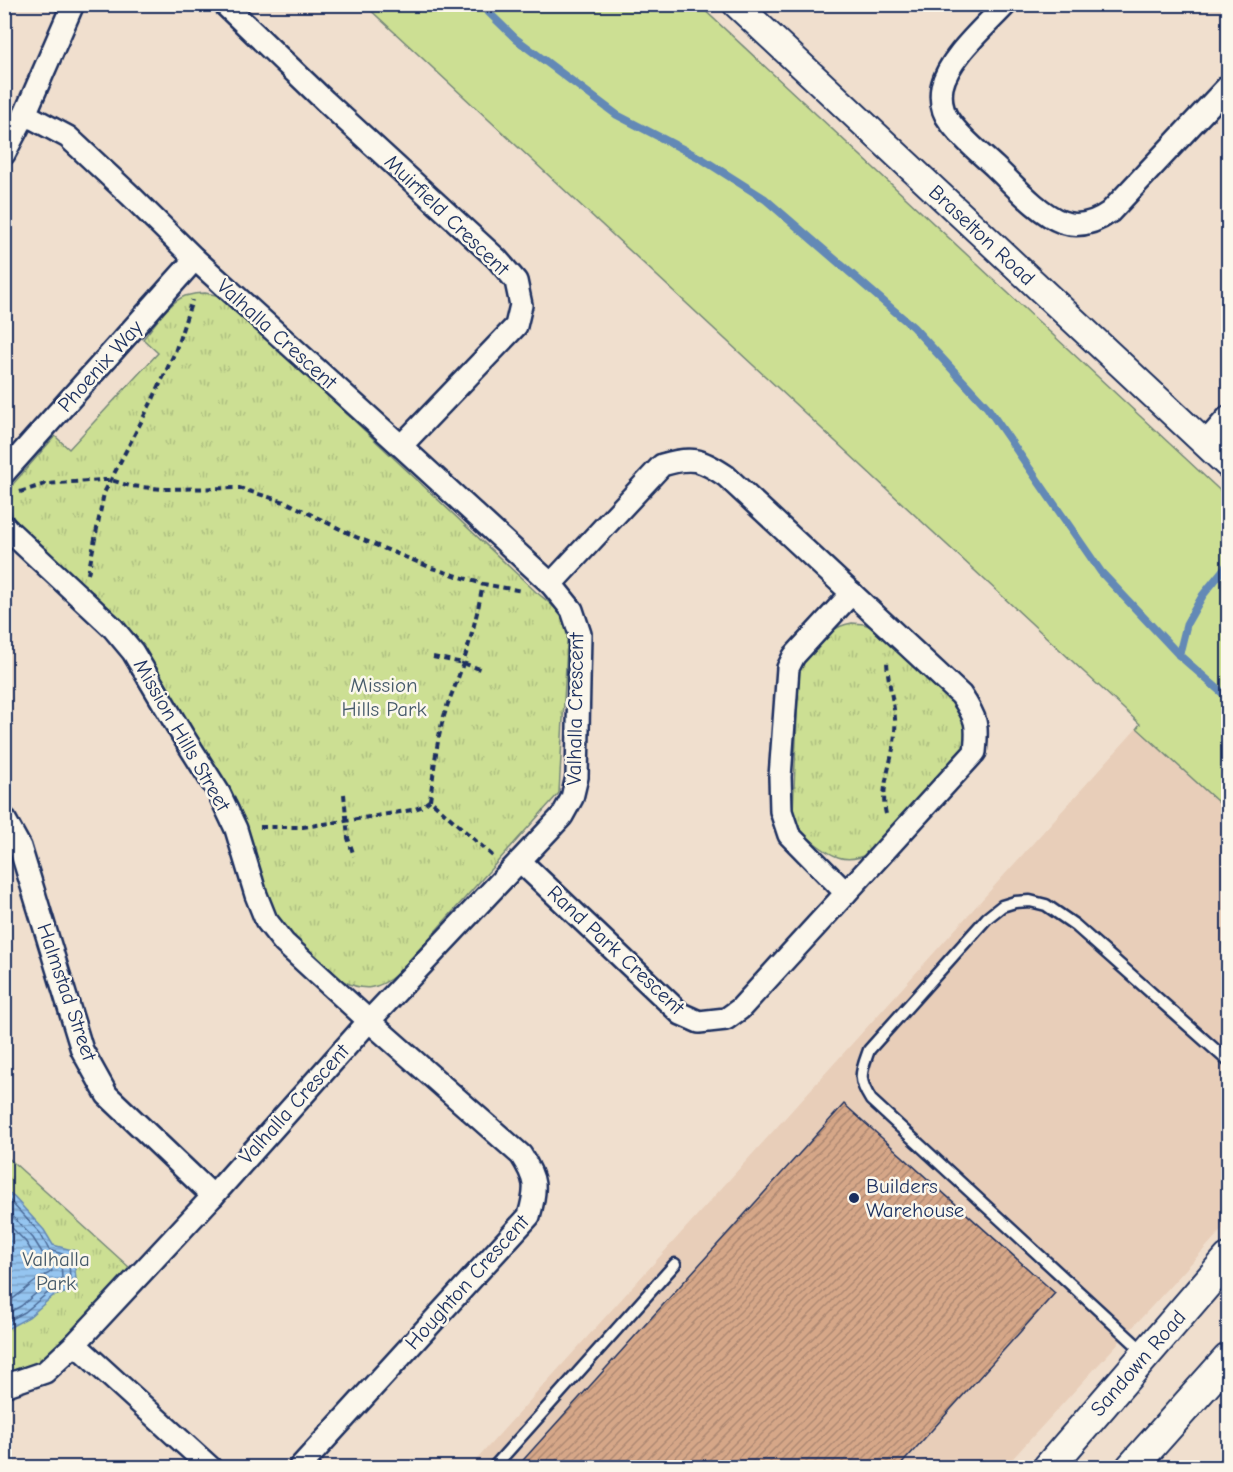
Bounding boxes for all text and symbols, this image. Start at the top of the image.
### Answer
street label: Muirfield Crescent [380,150,515,281]
street label: Braselton Road [924,180,1040,290]
street label: Valhalla Crescent [212,274,343,395]
street label: Phoenix Way [53,315,148,417]
street label: Valhalla Crescent [562,631,588,786]
street label: Mission Hills Street [129,655,236,816]
park label: Mission Hills Park [341,673,427,721]
street label: Rand Park Crescent [543,880,690,1020]
street label: Halmstad Street [32,920,102,1065]
street label: Valhalla Crescent [234,1038,355,1169]
place label: Builders Warehouse [866,1174,964,1222]
marker: Builders Warehouse [847,1191,861,1205]
street label: Houghton Crescent [400,1209,534,1354]
park label: Valhalla Park [22,1247,90,1295]
street label: Sandown Road [1085,1305,1191,1421]

